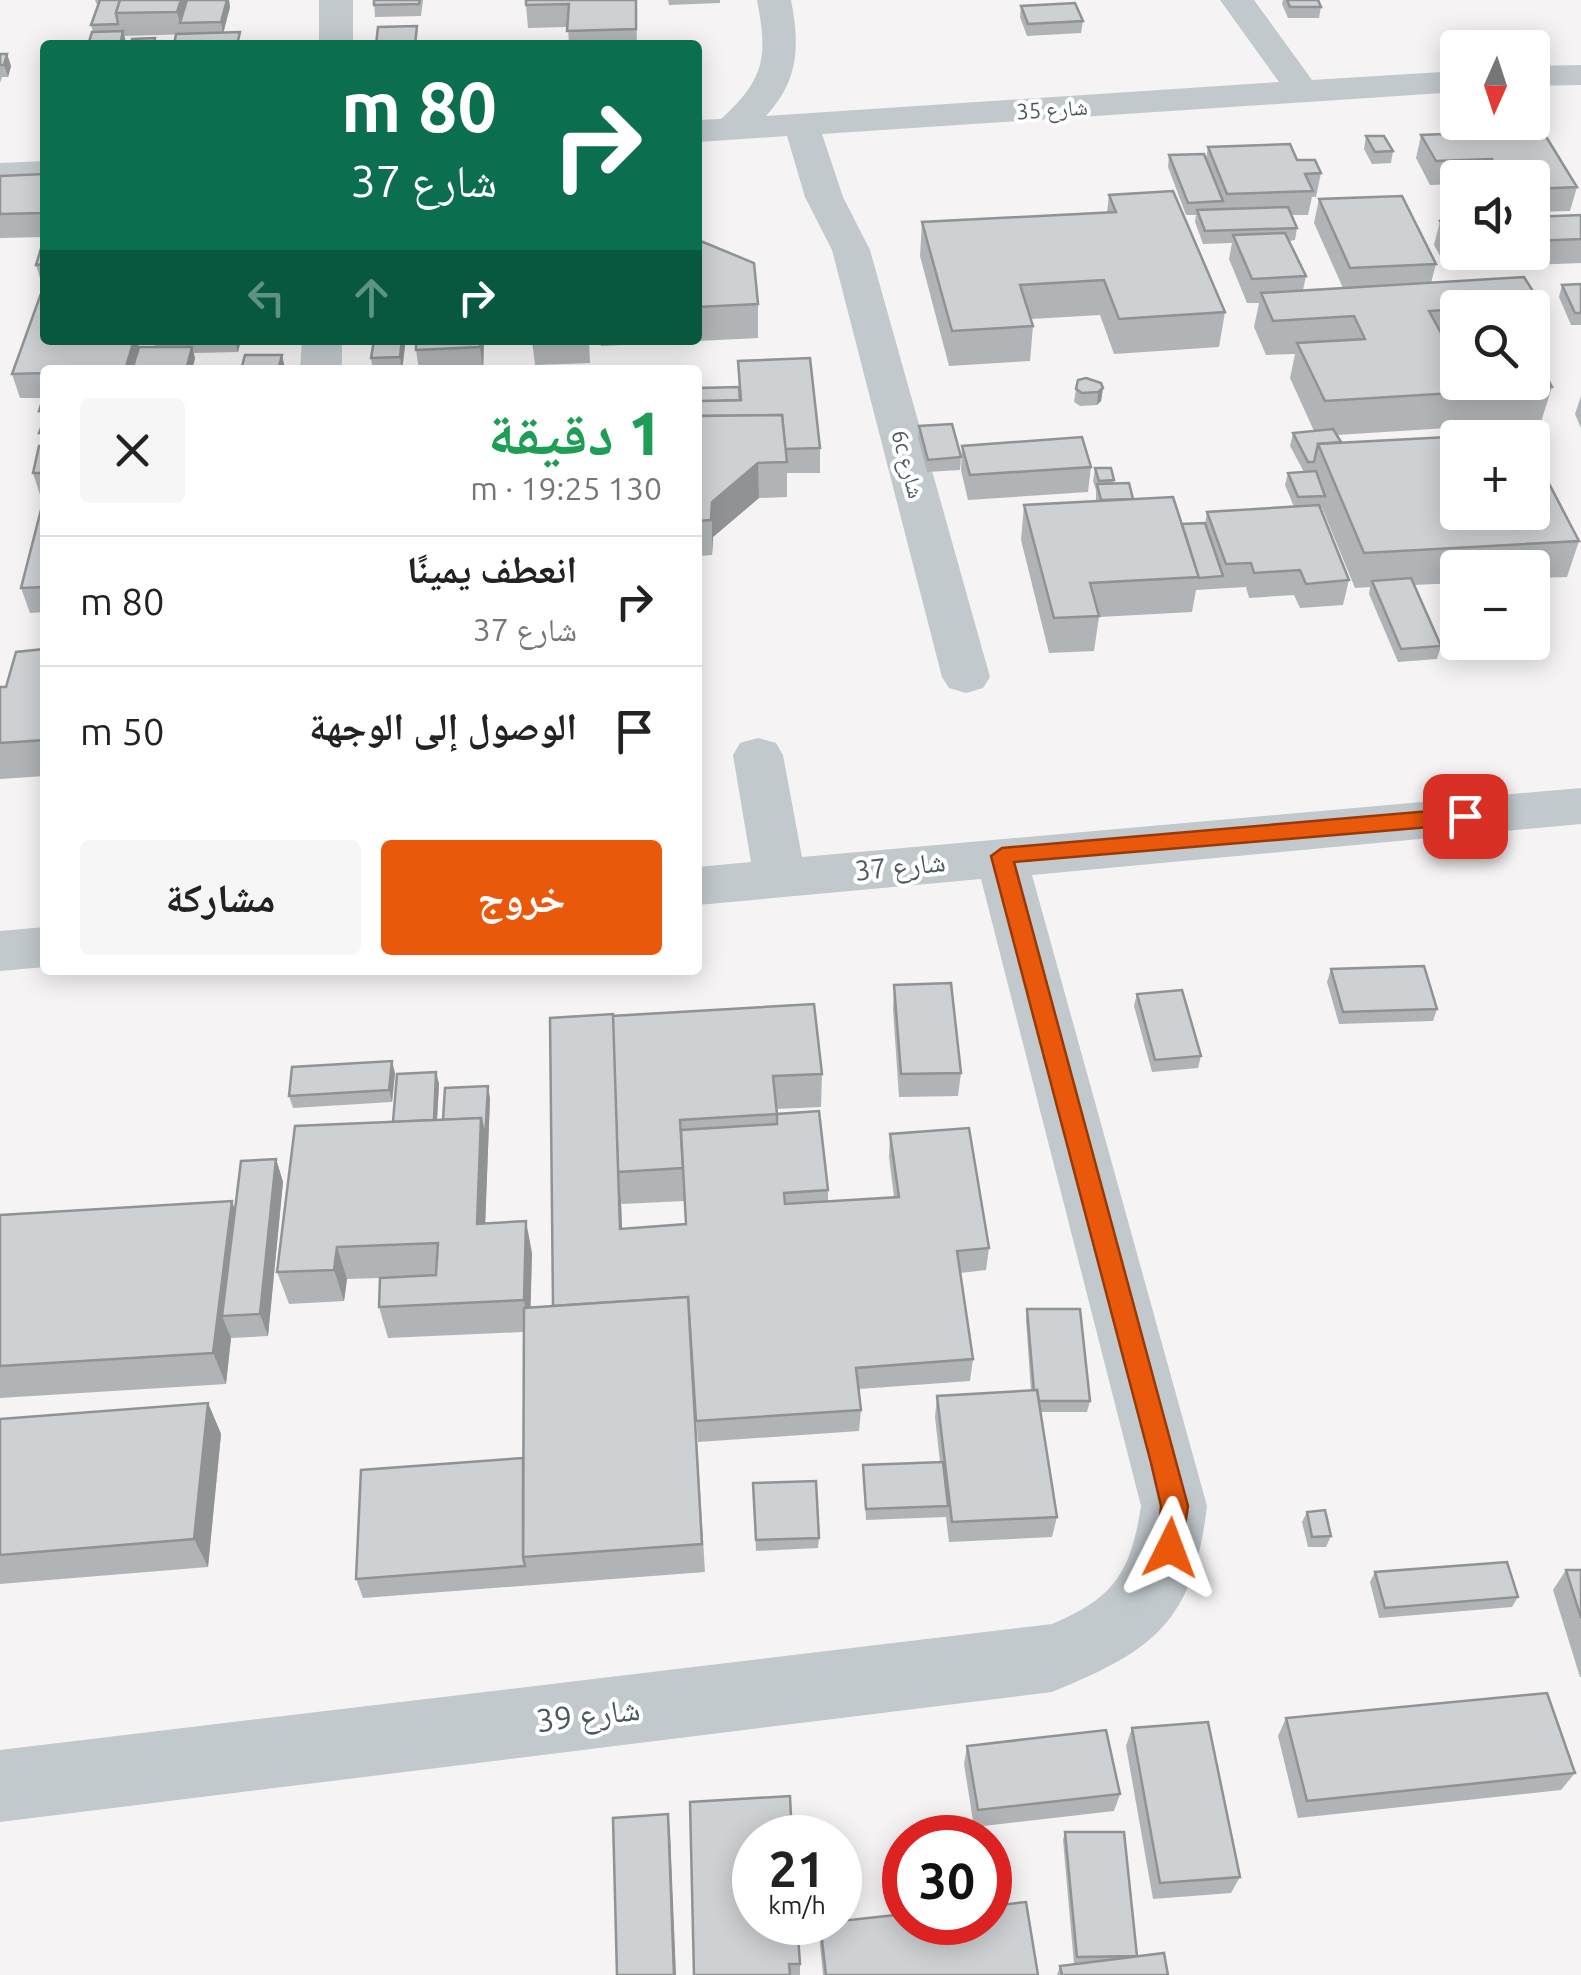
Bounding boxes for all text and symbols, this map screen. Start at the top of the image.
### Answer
north arrow [1440,30,1550,140]
map controls [1440,30,1550,660]
text: 80 m [341,67,497,145]
icon: right [532,80,662,210]
street label: شارع 35 [1015,94,1089,125]
text: شارع 37 [350,155,497,206]
button: sound [1440,160,1550,270]
icon: left [239,270,294,325]
icon: ahead [344,270,399,325]
icon: right [449,270,504,325]
button: search [1440,290,1550,400]
button: close [80,398,185,503]
text: 1 دقيقة [488,399,662,466]
button: + [1440,420,1550,530]
street label: 6c شارع [885,427,930,501]
text: 130 m · 19:25 [470,470,662,506]
text: انعطف يمينًا [407,548,577,590]
button: − [1440,550,1550,660]
icon: right [607,574,662,629]
text: 80 m [80,580,164,622]
text: شارع 37 [473,611,577,647]
icon: arrive [607,704,662,759]
text: الوصول إلى الوجهة [309,705,577,747]
text: 50 m [80,710,164,752]
pin [1423,774,1508,859]
icon: arrive [1438,789,1493,844]
button: مشاركة [80,840,361,955]
button: خروج [381,840,662,955]
street label: شارع 37 [853,845,947,889]
position arrow [1118,1496,1222,1600]
street label: شارع 39 [534,1690,642,1741]
speed limit sign: 30 [882,1815,1012,1945]
text: 21 [769,1840,825,1896]
text: km/h [768,1891,826,1919]

